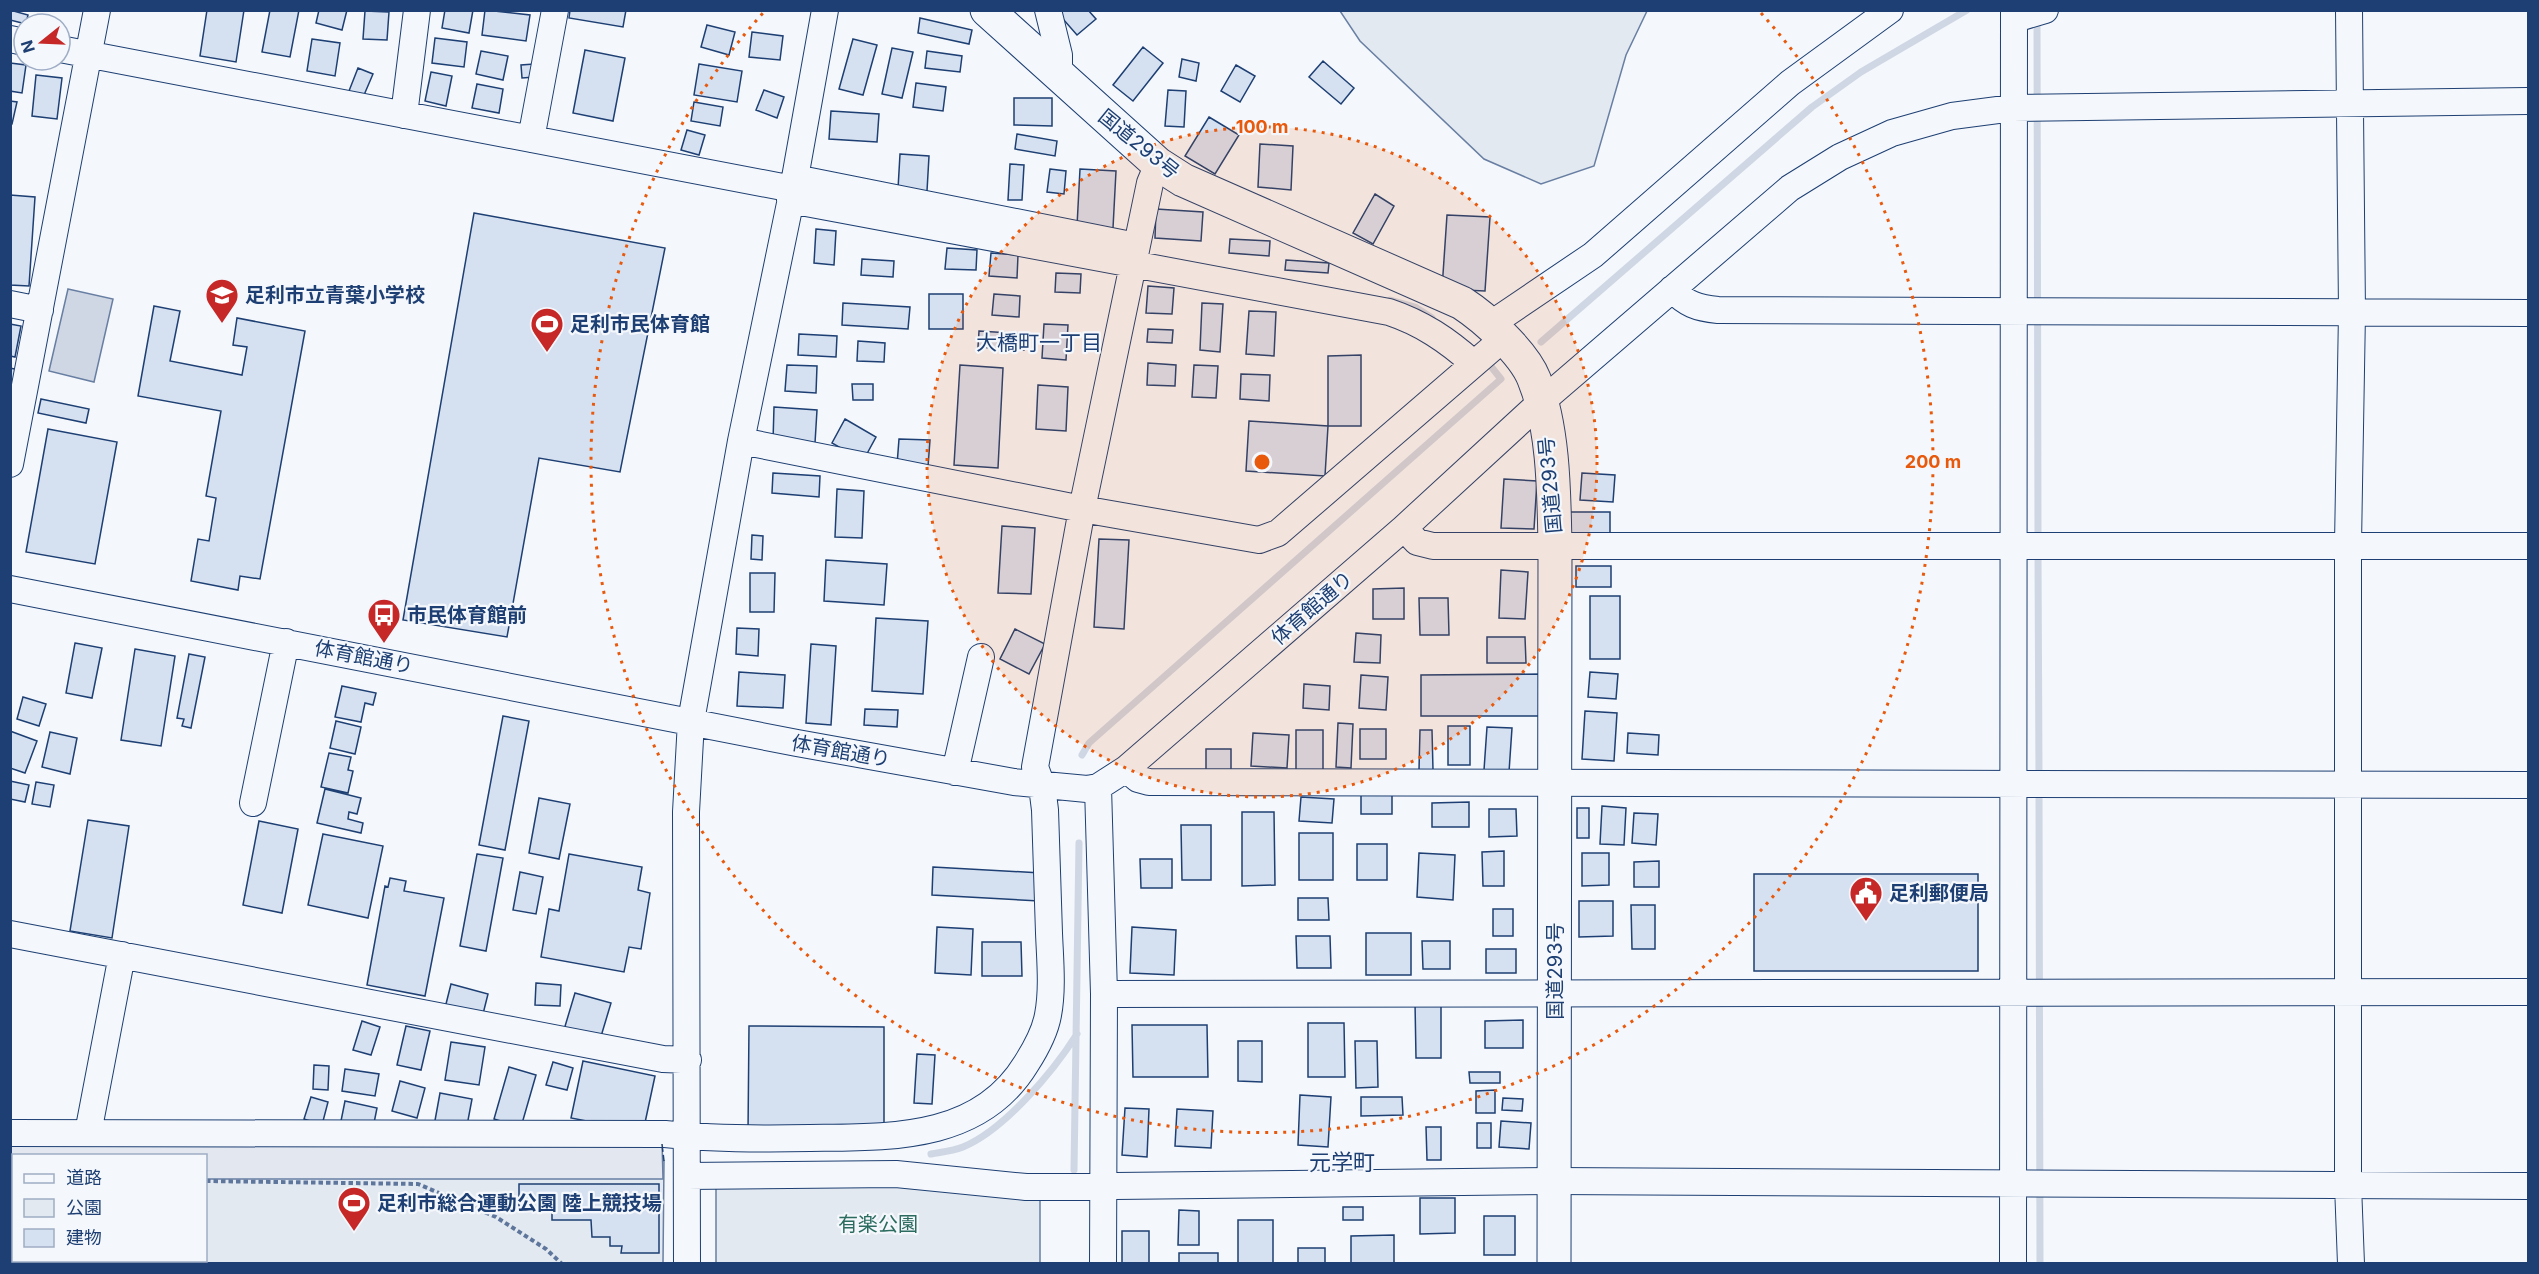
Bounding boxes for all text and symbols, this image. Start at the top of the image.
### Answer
north arrow [12,12,72,72]
text: N [16,38,39,56]
street label: 国道293号 [1094,104,1184,184]
text: 100 m [1236,116,1288,137]
school or university icon: 足利市立青葉小学校 [204,277,240,324]
place label: 足利市立青葉小学校 [245,283,425,307]
sports icon: 足利市民体育館 [529,306,565,353]
place label: 足利市民体育館 [570,312,710,336]
district label: 大橋町一丁目 [976,330,1102,355]
street label: 国道293号 [1534,436,1566,534]
text: 200 m [1905,451,1961,472]
centre of rings [1252,452,1272,472]
street label: 体育館通り [1266,566,1358,650]
bus stop icon: 市民体育館前 [366,597,402,644]
place label: 市民体育館前 [407,603,527,627]
street label: 体育館通り [313,636,415,678]
street label: 体育館通り [790,730,892,772]
public building icon: 足利郵便局 [1848,875,1884,922]
place label: 足利郵便局 [1889,881,1989,905]
street label: 国道293号 [1543,923,1567,1019]
district label: 元学町 [1309,1149,1375,1175]
legend [12,1154,207,1262]
text: 道路 [66,1167,102,1188]
sports icon: 足利市総合運動公園 陸上競技場 [336,1185,372,1232]
place label: 足利市総合運動公園 陸上競技場 [377,1191,662,1215]
text: 公園 [66,1197,102,1218]
park label: 有楽公園 [838,1212,918,1236]
text: 建物 [66,1227,102,1248]

